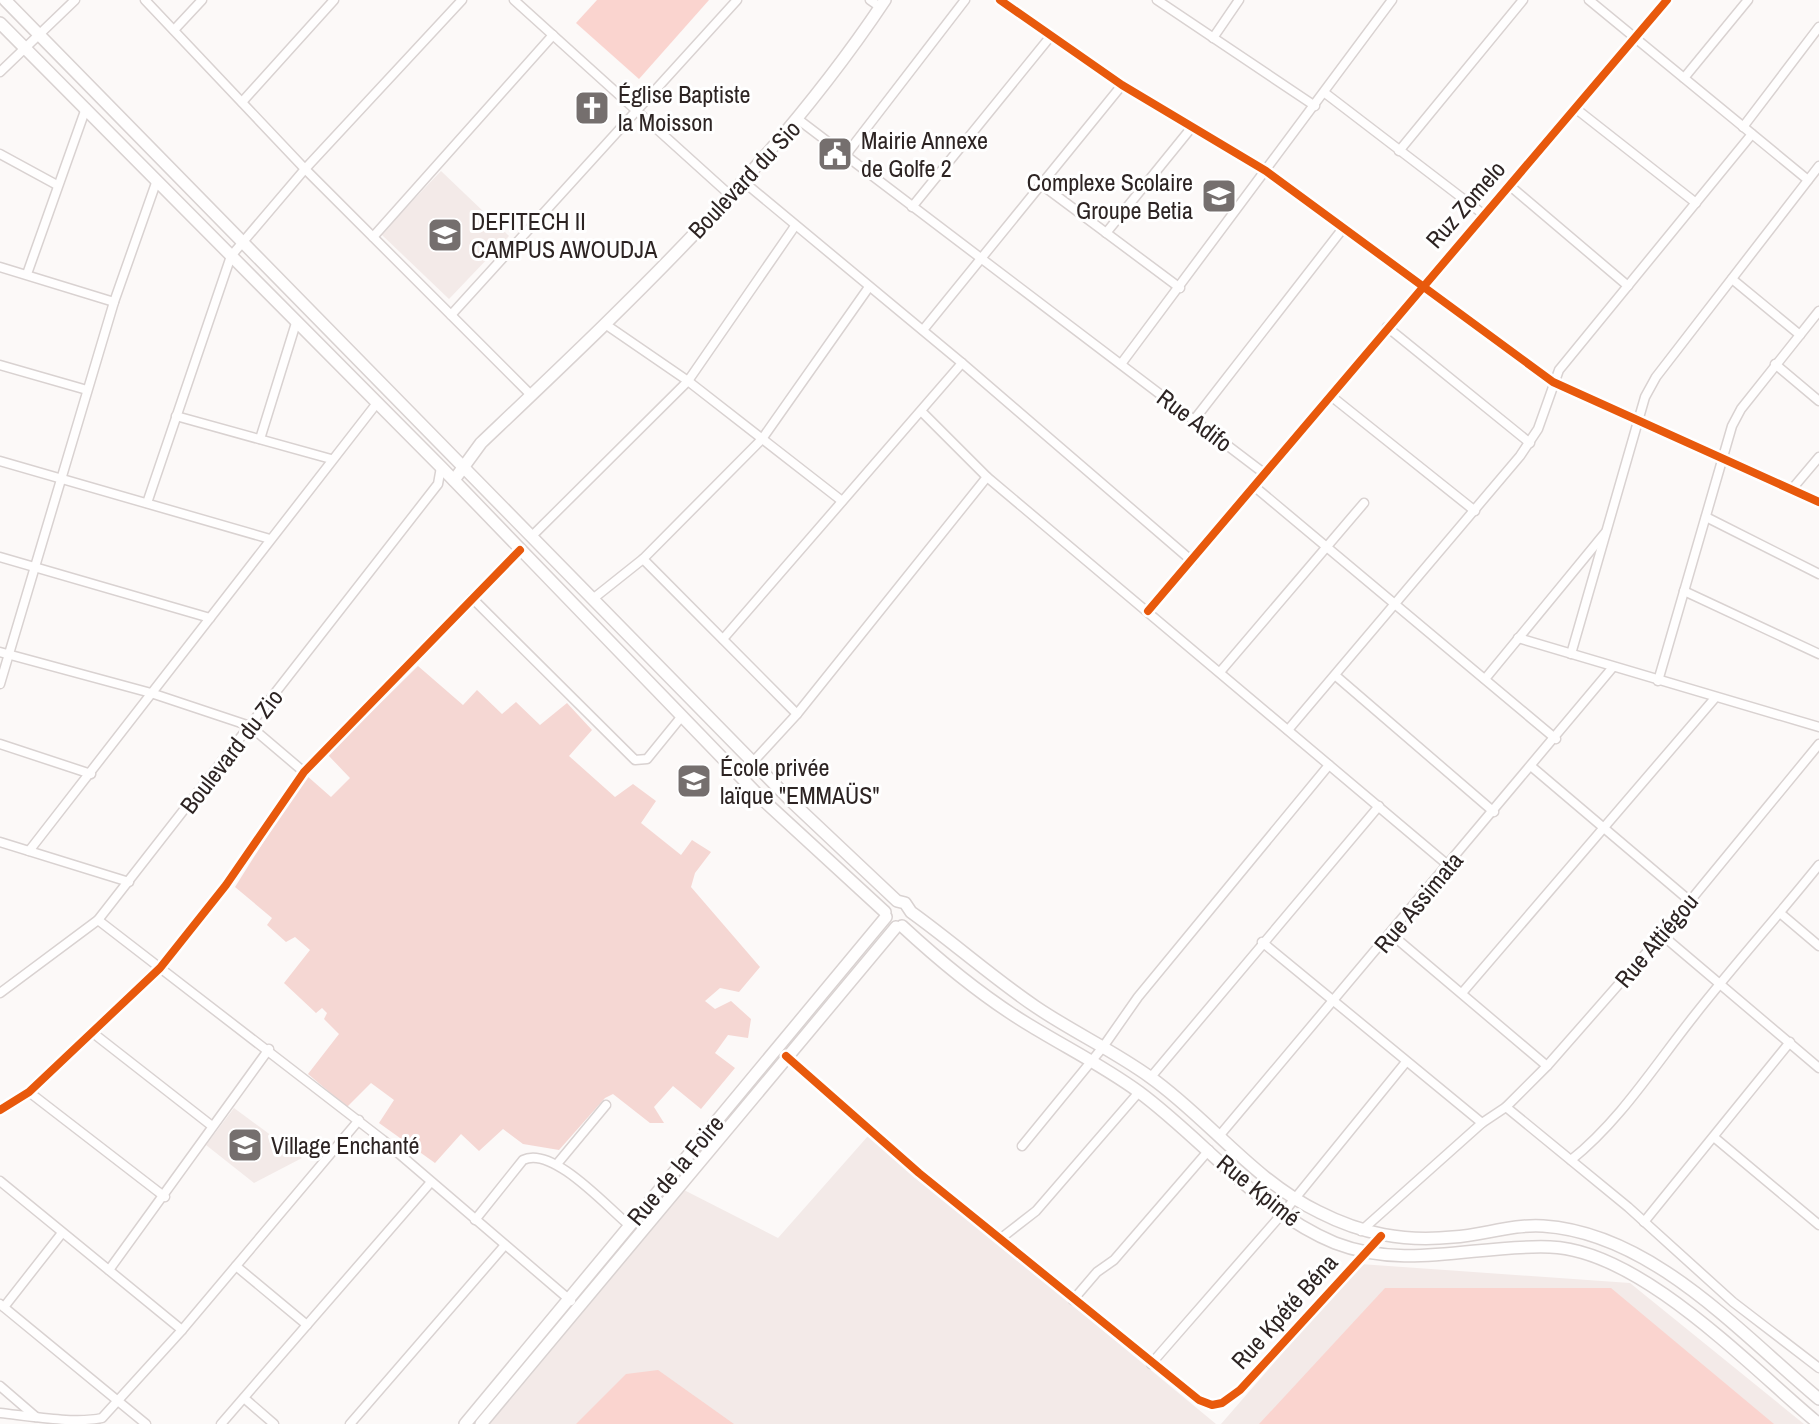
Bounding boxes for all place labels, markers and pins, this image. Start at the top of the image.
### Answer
place label: Église Baptiste la Moisson [618,78,750,138]
church icon: Église Baptiste la Moisson [573,89,611,127]
place label: Mairie Annexe de Golfe 2 [861,124,988,184]
public building icon: Mairie Annexe de Golfe 2 [816,135,854,173]
place label: Complexe Scolaire Groupe Betia [1027,166,1193,226]
school or university icon: Complexe Scolaire Groupe Betia [1200,177,1238,215]
place label: DEFITECH II CAMPUS AWOUDJA [471,205,658,265]
school or university icon: DEFITECH II CAMPUS AWOUDJA [426,216,464,254]
place label: École privée laïque "EMMAÜS" [720,751,879,811]
school or university icon: École privée laïque "EMMAÜS" [675,762,713,800]
school or university icon: Village Enchanté [226,1126,264,1164]
place label: Village Enchanté [271,1129,419,1161]

